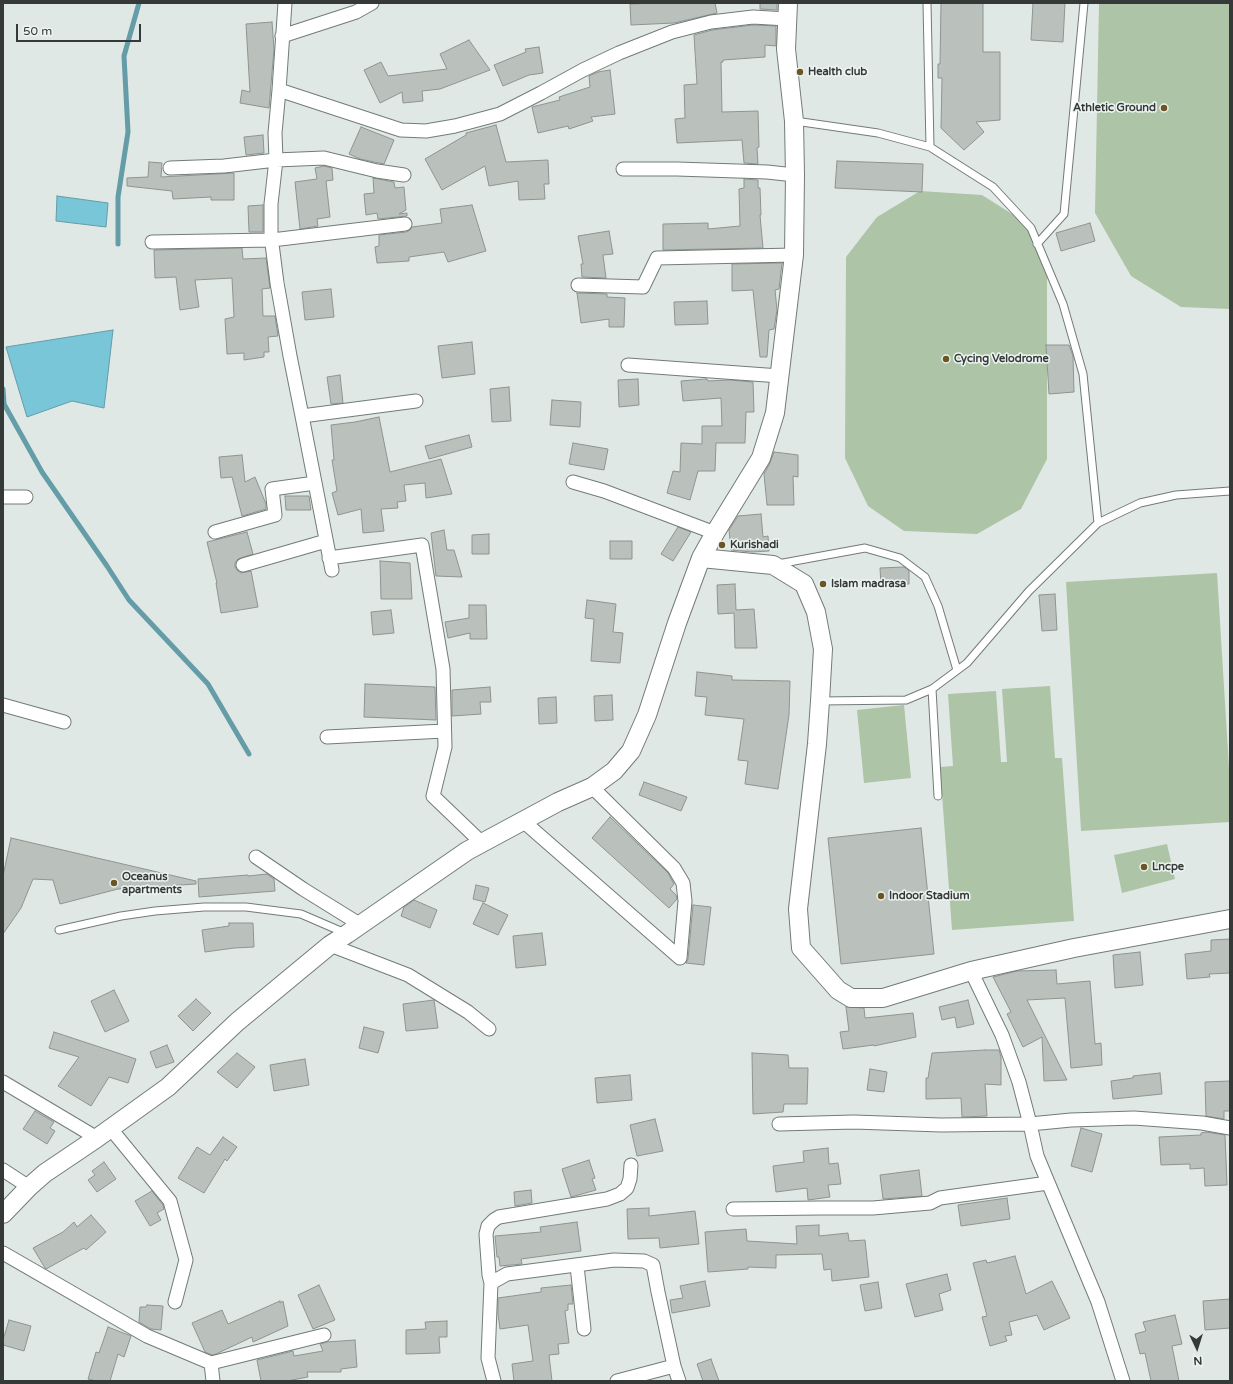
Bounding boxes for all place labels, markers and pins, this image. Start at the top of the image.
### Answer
place label: Health club [808,65,867,79]
marker: Health club [795,67,805,77]
place label: Athletic Ground [1073,101,1156,115]
marker: Athletic Ground [1159,103,1169,113]
place label: Cycing Velodrome [954,352,1049,366]
marker: Cycing Velodrome [941,354,951,364]
place label: Kurishadi [730,538,779,552]
marker: Kurishadi [717,540,727,550]
place label: Islam madrasa [831,577,906,591]
marker: Islam madrasa [818,579,828,589]
place label: Lncpe [1152,860,1184,874]
marker: Lncpe [1139,862,1149,872]
place label: Oceanus apartments [122,870,182,896]
marker: Oceanus apartments [109,878,119,888]
place label: Indoor Stadium [889,889,970,903]
marker: Indoor Stadium [876,891,886,901]

